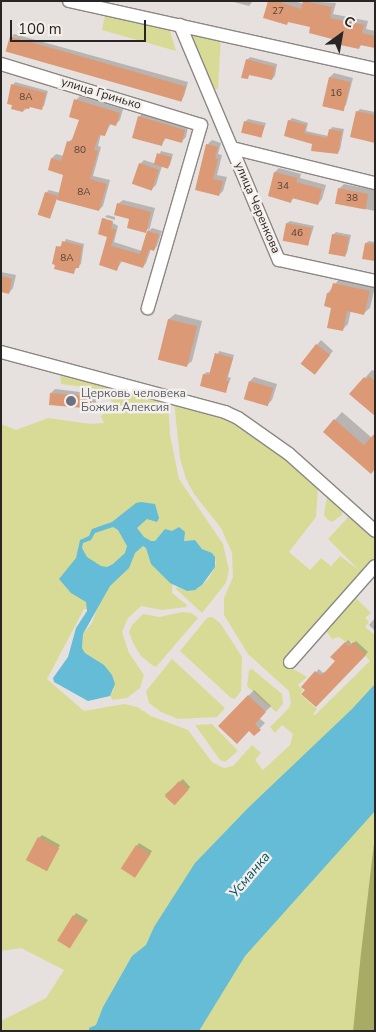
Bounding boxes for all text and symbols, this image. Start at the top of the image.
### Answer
house number: 27 [272,6,284,18]
scale bar [12,10,149,42]
north arrow [316,10,366,60]
text: С [340,11,358,32]
text: 100 m [18,19,62,39]
street label: улица Гринько [59,75,143,113]
house number: 16 [330,88,342,100]
house number: 8А [19,92,33,104]
house number: 80 [74,145,86,157]
street label: улица Черенкова [231,160,283,256]
house number: 34 [277,181,289,193]
house number: 8А [77,187,91,199]
house number: 38 [346,193,358,205]
house number: 46 [291,228,303,240]
house number: 8А [60,253,74,265]
place label: Церковь человека Божия Алексия [81,387,186,415]
marker: Церковь человека Божия Алексия [65,395,77,407]
water label: Усманка [226,849,274,901]

